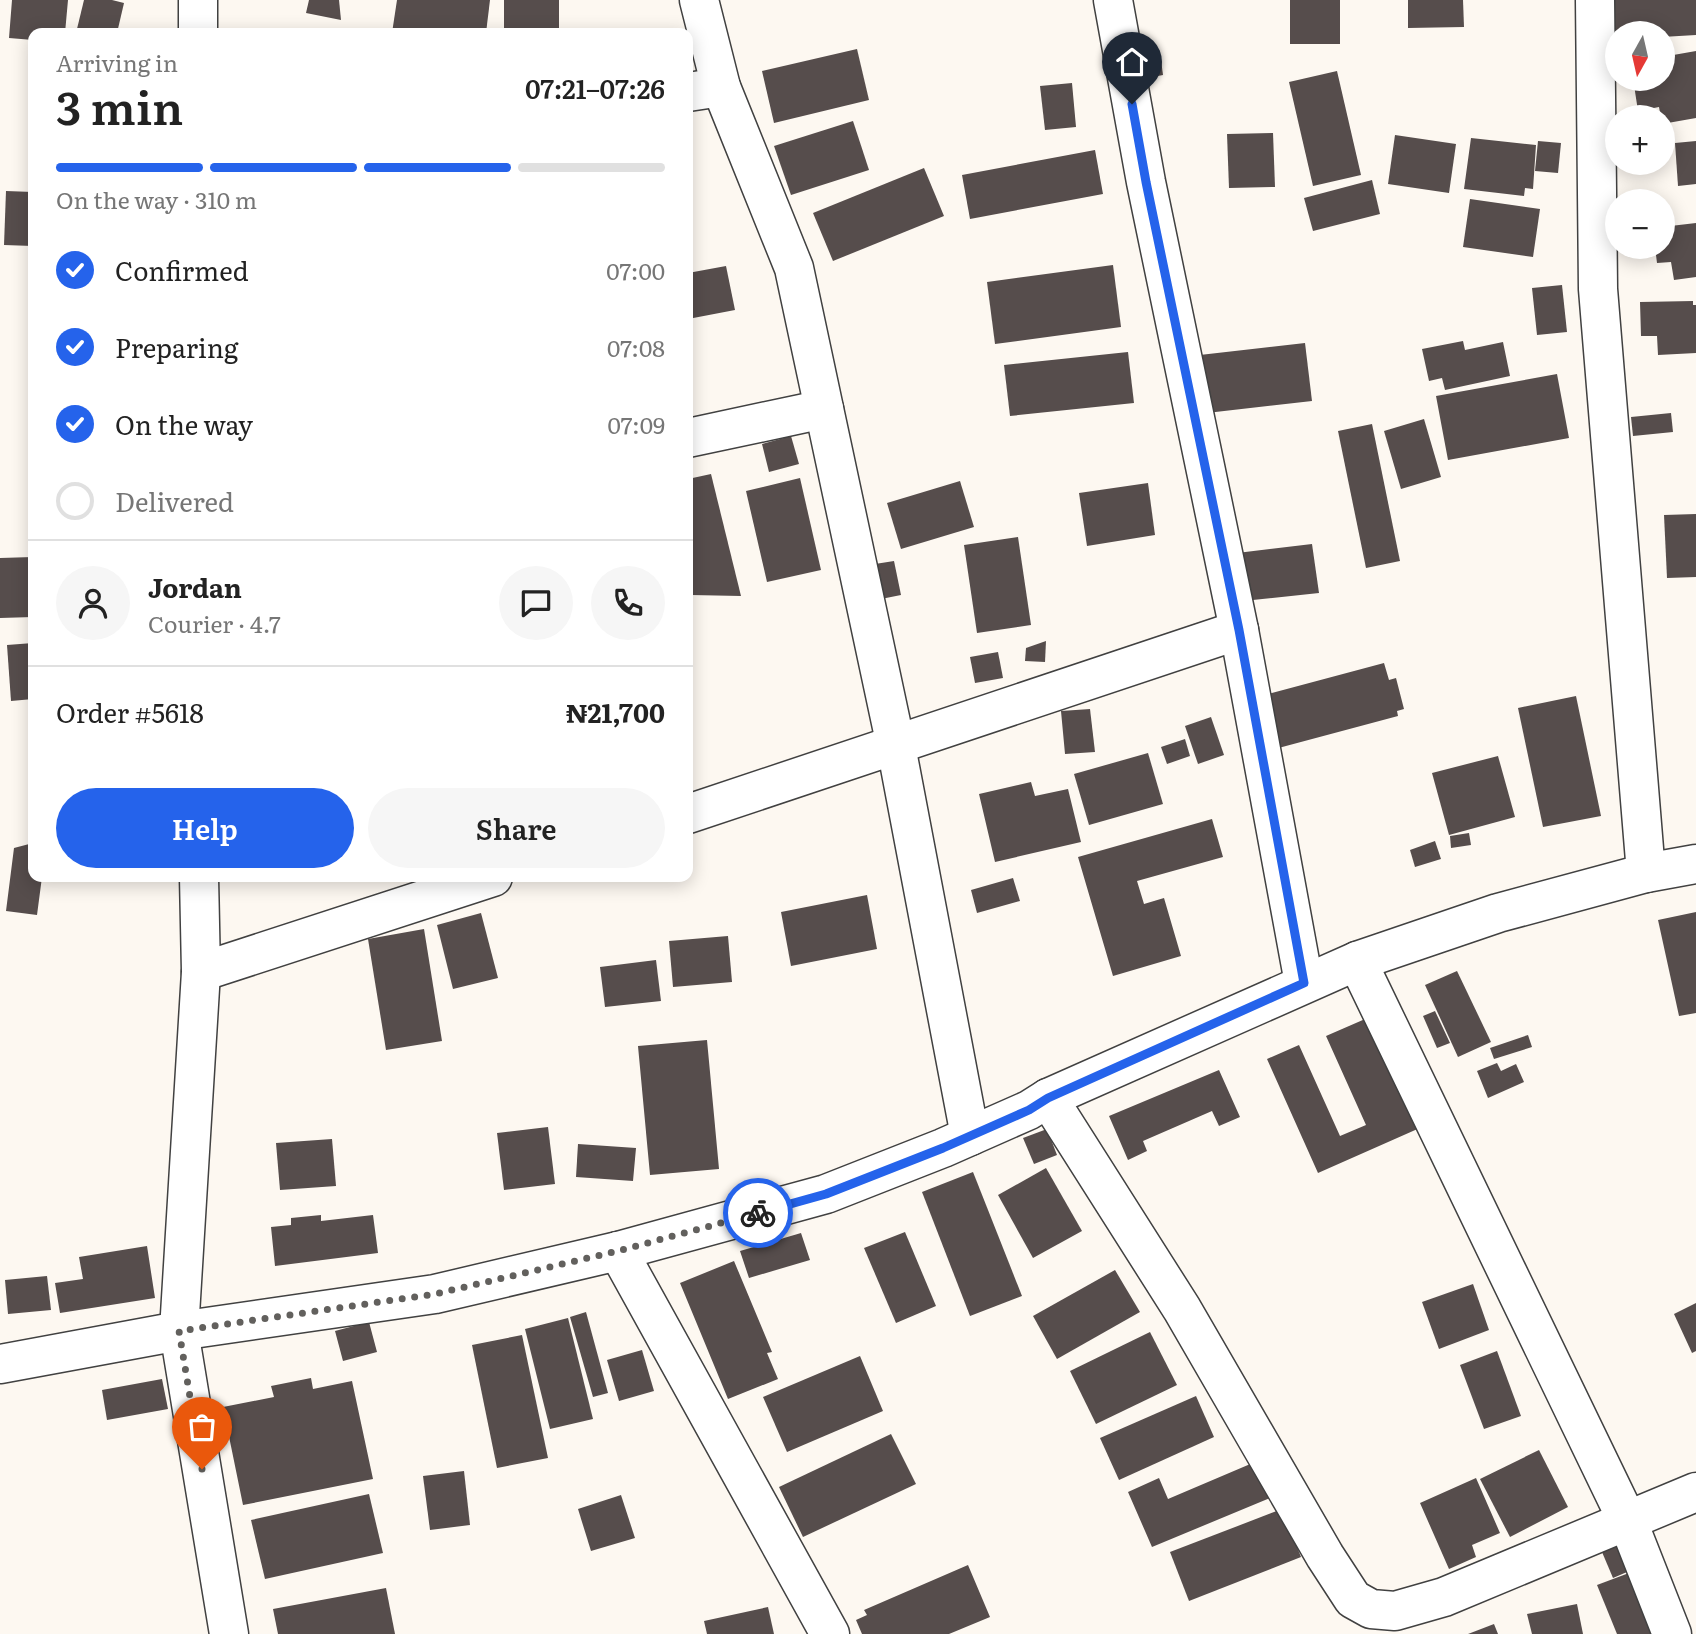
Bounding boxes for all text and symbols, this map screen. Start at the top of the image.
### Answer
north arrow [1605,21,1675,91]
map controls [1605,21,1675,259]
pin [1102,32,1162,104]
icon: home [1113,43,1151,81]
text: Arriving in [56,45,178,79]
text: 07:21–07:26 [525,68,665,107]
text: 3 min [56,71,183,139]
button: + [1605,105,1675,175]
text: On the way · 310 m [56,182,257,216]
button: − [1605,189,1675,259]
text: Confirmed [115,250,249,289]
icon: check [56,251,94,289]
text: 07:00 [606,253,665,287]
text: Preparing [115,327,238,366]
icon: check [56,328,94,366]
text: 07:08 [607,330,665,364]
text: On the way [115,404,253,443]
icon: check [56,405,94,443]
text: 07:09 [608,407,665,441]
text: Delivered [115,481,234,520]
button: person [56,566,130,640]
button: chat [499,566,573,640]
button: phone [591,566,665,640]
text: Jordan [148,567,242,606]
text: Courier · 4.7 [148,606,281,640]
text: Order #5618 [56,692,204,731]
text: ₦21,700 [566,692,665,731]
button: Help [56,788,354,868]
button: Share [368,788,665,868]
courier [723,1178,793,1248]
icon: bike [739,1194,777,1232]
pin [172,1397,232,1469]
icon: bag [183,1408,221,1446]

